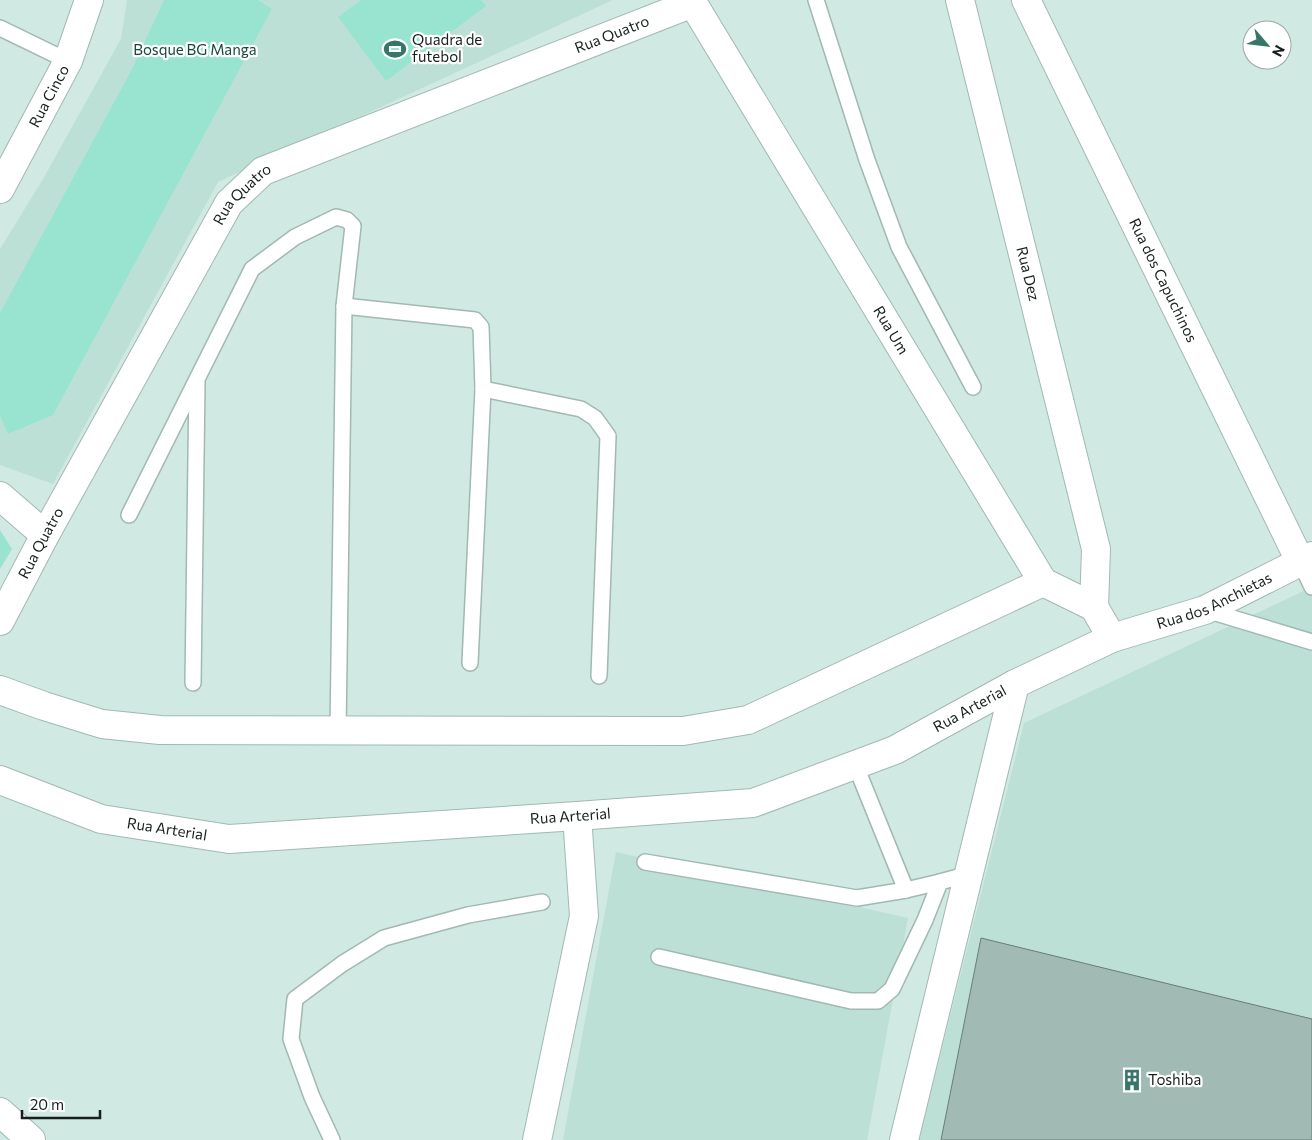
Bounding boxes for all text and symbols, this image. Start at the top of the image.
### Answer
street label: Rua Quatro [572,11,651,56]
north arrow [1242,20,1292,70]
place label: Quadra de futebol [412,30,482,65]
sports icon: Quadra de futebol [382,36,408,62]
park label: Bosque BG Manga [133,40,257,58]
text: N [1269,43,1289,60]
street label: Rua Cinco [24,61,72,130]
street label: Rua Quatro [209,159,273,228]
street label: Rua dos Capuchinos [1126,215,1202,345]
street label: Rua Dez [1013,244,1044,303]
street label: Rua Um [870,302,913,357]
street label: Rua Quatro [14,504,67,582]
street label: Rua dos Anchietas [1154,568,1275,632]
street label: Rua Arterial [930,681,1009,735]
street label: Rua Arterial [529,804,611,827]
street label: Rua Arterial [126,813,208,843]
building icon: Toshiba [1119,1067,1145,1093]
place label: Toshiba [1148,1070,1201,1088]
scale bar [22,1088,100,1120]
text: 20 m [30,1095,64,1113]

